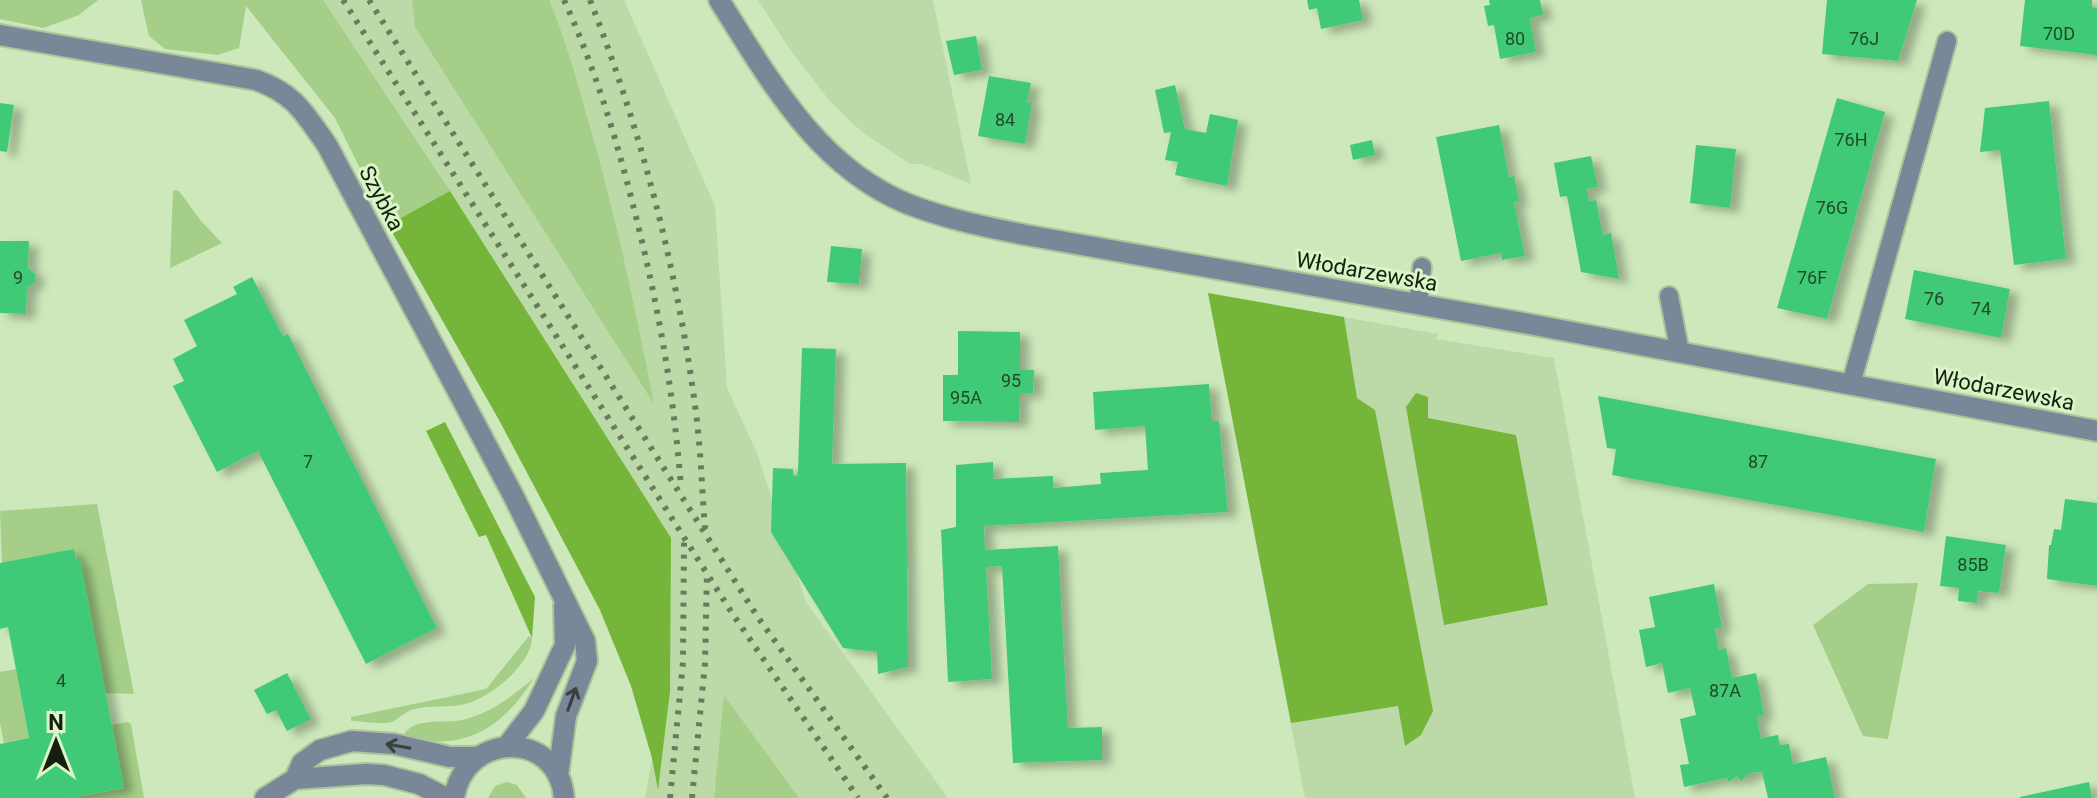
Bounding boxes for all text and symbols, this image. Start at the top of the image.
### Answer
house number: 70D [2043,23,2075,44]
house number: 80 [1505,28,1525,49]
house number: 76J [1849,28,1879,49]
house number: 84 [995,109,1015,130]
house number: 76H [1834,129,1868,150]
street label: Szybka [354,162,409,235]
house number: 76G [1816,197,1848,218]
street label: Włodarzewska [1294,247,1440,296]
house number: 9 [13,267,23,288]
house number: 76F [1797,267,1827,288]
house number: 76 [1924,288,1944,309]
house number: 74 [1971,298,1991,319]
street label: Włodarzewska [1931,364,2077,415]
house number: 95 [1001,370,1021,391]
house number: 95A [950,387,982,408]
house number: 7 [303,451,313,472]
house number: 87 [1748,451,1768,472]
house number: 85B [1957,554,1989,575]
house number: 4 [56,670,66,691]
house number: 87A [1709,680,1741,701]
one-way arrow [566,687,581,712]
north arrow [16,702,96,782]
text: N [48,710,64,735]
one-way arrow [386,738,412,753]

